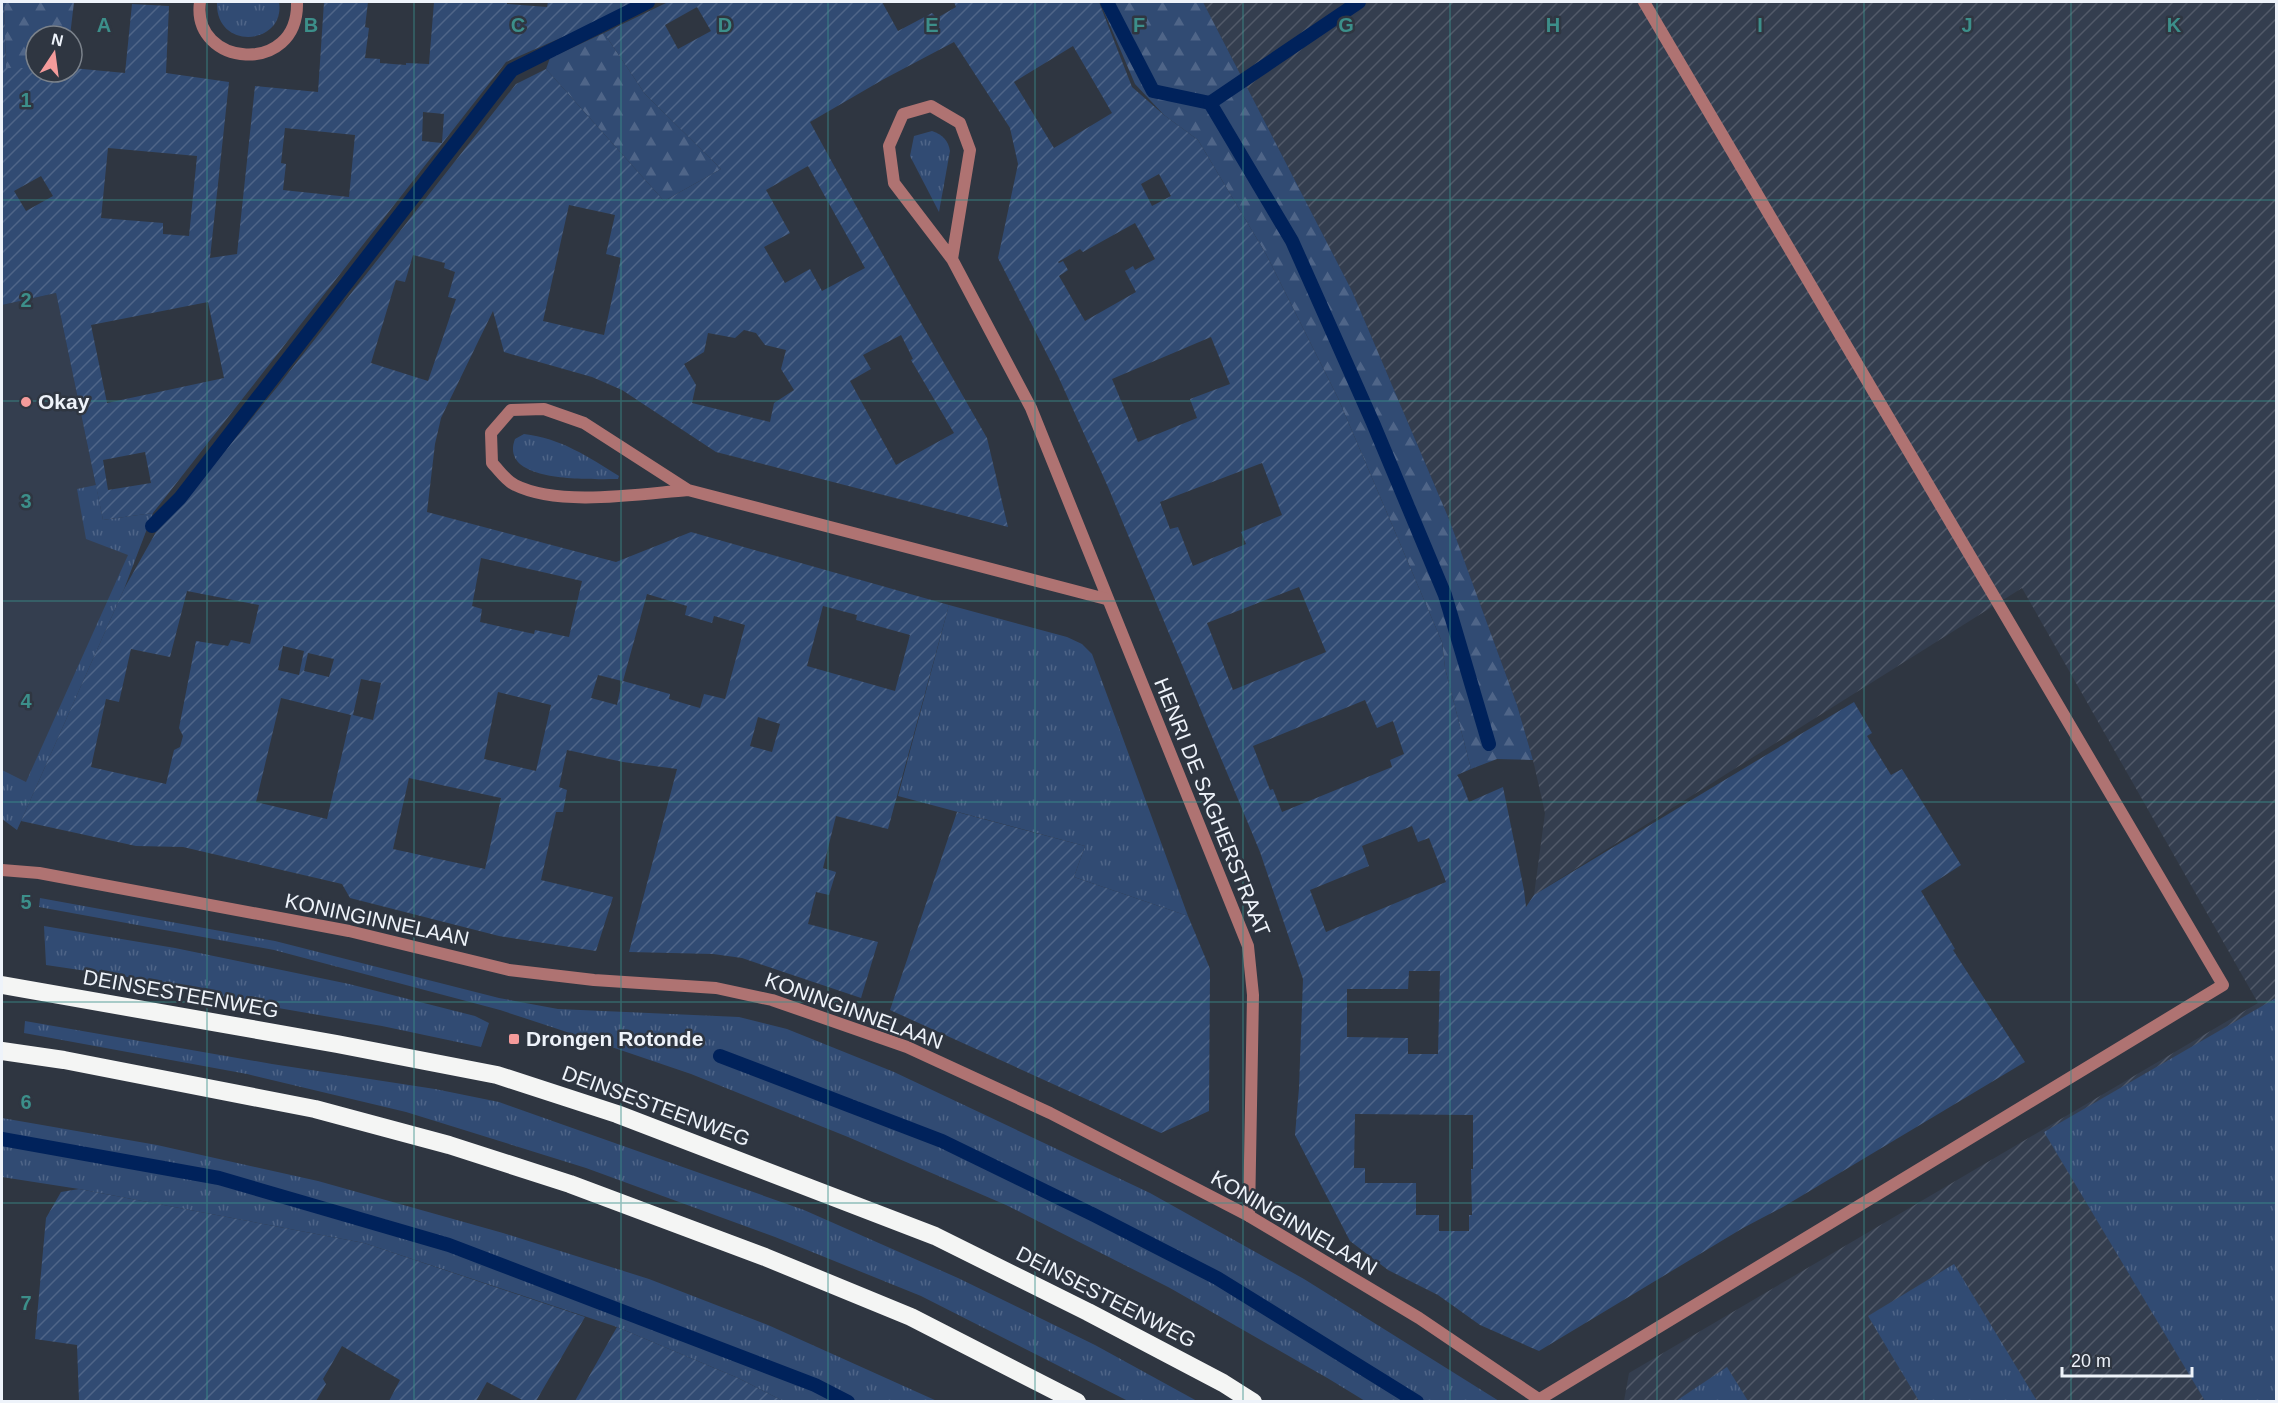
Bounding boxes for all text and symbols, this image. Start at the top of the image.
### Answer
text: A [97,14,111,36]
text: B [304,14,318,36]
text: C [511,14,525,36]
text: D [718,14,732,36]
text: E [925,14,939,36]
text: F [1133,14,1145,36]
text: G [1338,14,1354,36]
text: H [1546,14,1560,36]
text: I [1757,14,1763,36]
text: J [1961,14,1973,36]
text: K [2167,14,2182,36]
north arrow [24,24,84,84]
text: N [50,30,65,49]
text: 1 [20,89,32,111]
text: 2 [20,289,32,311]
place label: Okay [38,390,90,413]
marker: Okay [19,395,33,409]
text: 3 [20,490,32,512]
street label: HENRI DE SAGHERSTRAAT [1150,674,1275,939]
text: 4 [20,690,32,712]
street label: KONINGINNELAAN [283,889,471,950]
text: 5 [20,891,32,913]
street label: DEINSESTEENWEG [81,965,281,1022]
street label: KONINGINNELAAN [762,968,946,1053]
place label: Drongen Rotonde [526,1027,703,1050]
marker: Drongen Rotonde [507,1032,521,1046]
street label: DEINSESTEENWEG [559,1061,753,1150]
text: 6 [20,1091,32,1113]
street label: KONINGINNELAAN [1207,1166,1381,1279]
street label: DEINSESTEENWEG [1013,1241,1200,1352]
text: 7 [20,1292,32,1314]
scale bar [2062,1340,2192,1378]
text: 20 m [2071,1351,2111,1371]

